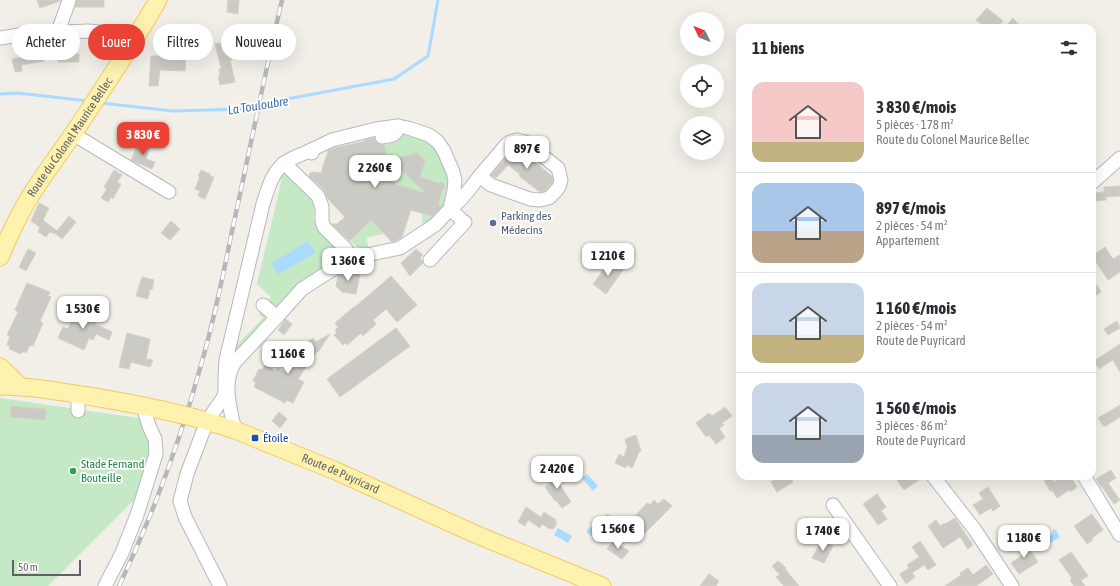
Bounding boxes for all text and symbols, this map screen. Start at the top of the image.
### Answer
north arrow [680,12,724,56]
map controls [680,12,724,160]
chip: Acheter [12,24,80,60]
chip: Louer [88,24,145,60]
chip: Filtres [153,24,213,60]
chip: Nouveau [221,24,296,60]
icon: filters [1058,37,1080,59]
text: 11 biens [752,38,804,58]
button: locate [680,64,724,108]
street label: Route du Colonel Maurice Bellec [24,74,116,200]
water label: La Touloubre [227,93,290,118]
text: 3 830 €/mois [876,97,956,117]
icon: home [784,98,832,146]
button: layers [680,116,724,160]
text: 5 pièces · 178 m² [876,117,954,132]
pin: 3 830 € [106,122,180,156]
text: 3 830 € [126,127,160,142]
text: Route du Colonel Maurice Bellec [876,132,1029,147]
pin: 897 € [499,136,555,170]
text: 897 € [514,141,540,156]
pin: 2 260 € [338,155,412,189]
text: 2 260 € [358,160,392,175]
text: 897 €/mois [876,198,946,218]
icon: home [784,199,832,247]
place label: Parking des Médecins [501,209,551,237]
marker: Parking des Médecins [488,218,498,228]
text: 2 pièces · 54 m² [876,218,948,233]
text: Appartement [876,233,939,248]
pin: 1 210 € [571,243,645,277]
pin: 1 360 € [311,248,385,282]
text: 1 210 € [591,248,625,263]
text: 1 360 € [331,253,365,268]
pin: 1 530 € [46,296,120,330]
text: 1 160 €/mois [876,298,956,318]
icon: home [784,299,832,347]
text: 1 530 € [66,301,100,316]
text: 2 pièces · 54 m² [876,318,948,333]
text: Route de Puyricard [876,333,966,348]
pin: 1 160 € [251,341,325,375]
text: 1 160 € [271,346,305,361]
text: 1 560 €/mois [876,398,956,418]
icon: home [784,399,832,447]
text: 3 pièces · 86 m² [876,418,948,433]
place label: Étoile [263,431,288,445]
marker: Étoile [250,433,260,443]
text: Route de Puyricard [876,433,966,448]
street label: Route de Puyricard [300,451,381,497]
pin: 2 420 € [520,456,594,490]
place label: Stade Fernand Bouteille [81,457,144,485]
text: 2 420 € [540,461,574,476]
marker: Stade Fernand Bouteille [68,466,78,476]
pin: 1 560 € [581,516,655,550]
pin: 1 740 € [786,518,860,552]
text: 1 560 € [601,521,635,536]
text: 1 740 € [806,523,840,538]
pin: 1 180 € [987,525,1061,559]
text: 1 180 € [1007,530,1041,545]
scale bar [12,558,81,577]
text: 50 m [18,561,38,573]

